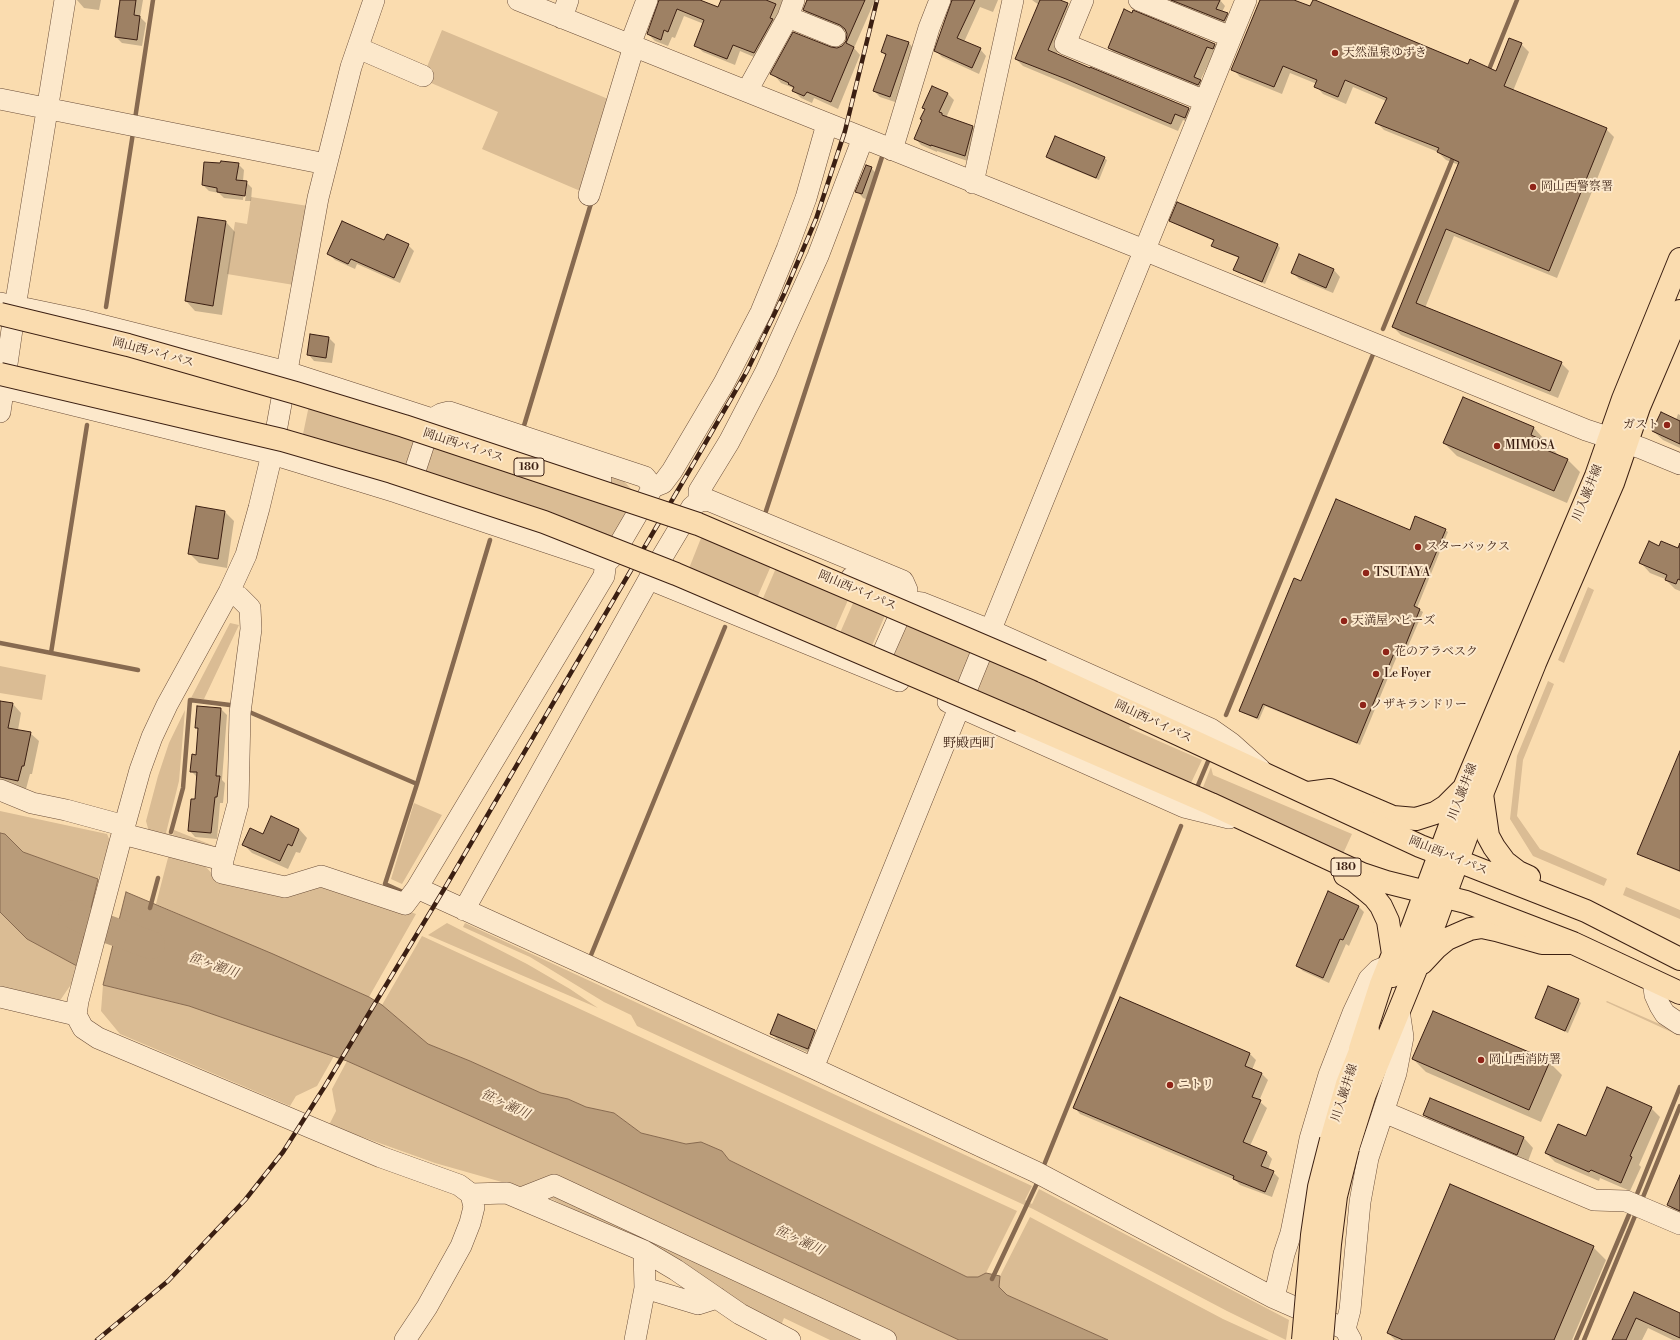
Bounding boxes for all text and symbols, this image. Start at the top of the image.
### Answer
place label: 天然温泉ゆずき [1343,46,1427,60]
marker: 天然温泉ゆずき [1330,48,1340,58]
place label: 岡山西警察署 [1541,180,1613,194]
marker: 岡山西警察署 [1528,182,1538,192]
street label: 岡山西バイパス [111,335,195,371]
place label: ガスト [1623,418,1659,432]
marker: ガスト [1662,420,1672,430]
street label: 岡山西バイパス [421,426,505,466]
place label: MIMOSA [1505,439,1555,453]
marker: MIMOSA [1492,441,1502,451]
road number: 180 [514,458,544,476]
street label: 川入巌井線 [1570,462,1606,524]
place label: スターバックス [1426,540,1510,554]
marker: スターバックス [1413,542,1423,552]
place label: TSUTAYA [1374,566,1430,580]
street label: 岡山西バイパス [816,568,898,614]
marker: TSUTAYA [1361,568,1371,578]
place label: 天満屋ハピーズ [1352,614,1436,628]
marker: 天満屋ハピーズ [1339,616,1349,626]
place label: 花のアラベスク [1394,645,1478,659]
marker: 花のアラベスク [1381,647,1391,657]
place label: Le Foyer [1384,667,1431,681]
marker: Le Foyer [1371,669,1381,679]
street label: 岡山西バイパス [1112,698,1194,746]
place label: ノザキランドリー [1371,698,1467,712]
marker: ノザキランドリー [1358,700,1368,710]
district label: 野殿西町 [943,736,995,752]
street label: 川入巌井線 [1446,761,1480,823]
street label: 岡山西バイパス [1406,834,1490,878]
road number: 180 [1331,858,1361,876]
water label: 笹ヶ瀬川 [186,950,240,982]
place label: 岡山西消防署 [1489,1053,1561,1067]
marker: 岡山西消防署 [1476,1055,1486,1065]
street label: 川入巌井線 [1329,1062,1361,1124]
place label: ニトリ [1178,1078,1214,1092]
marker: ニトリ [1165,1080,1175,1090]
water label: 笹ヶ瀬川 [478,1087,532,1123]
water label: 笹ヶ瀬川 [772,1223,826,1259]

